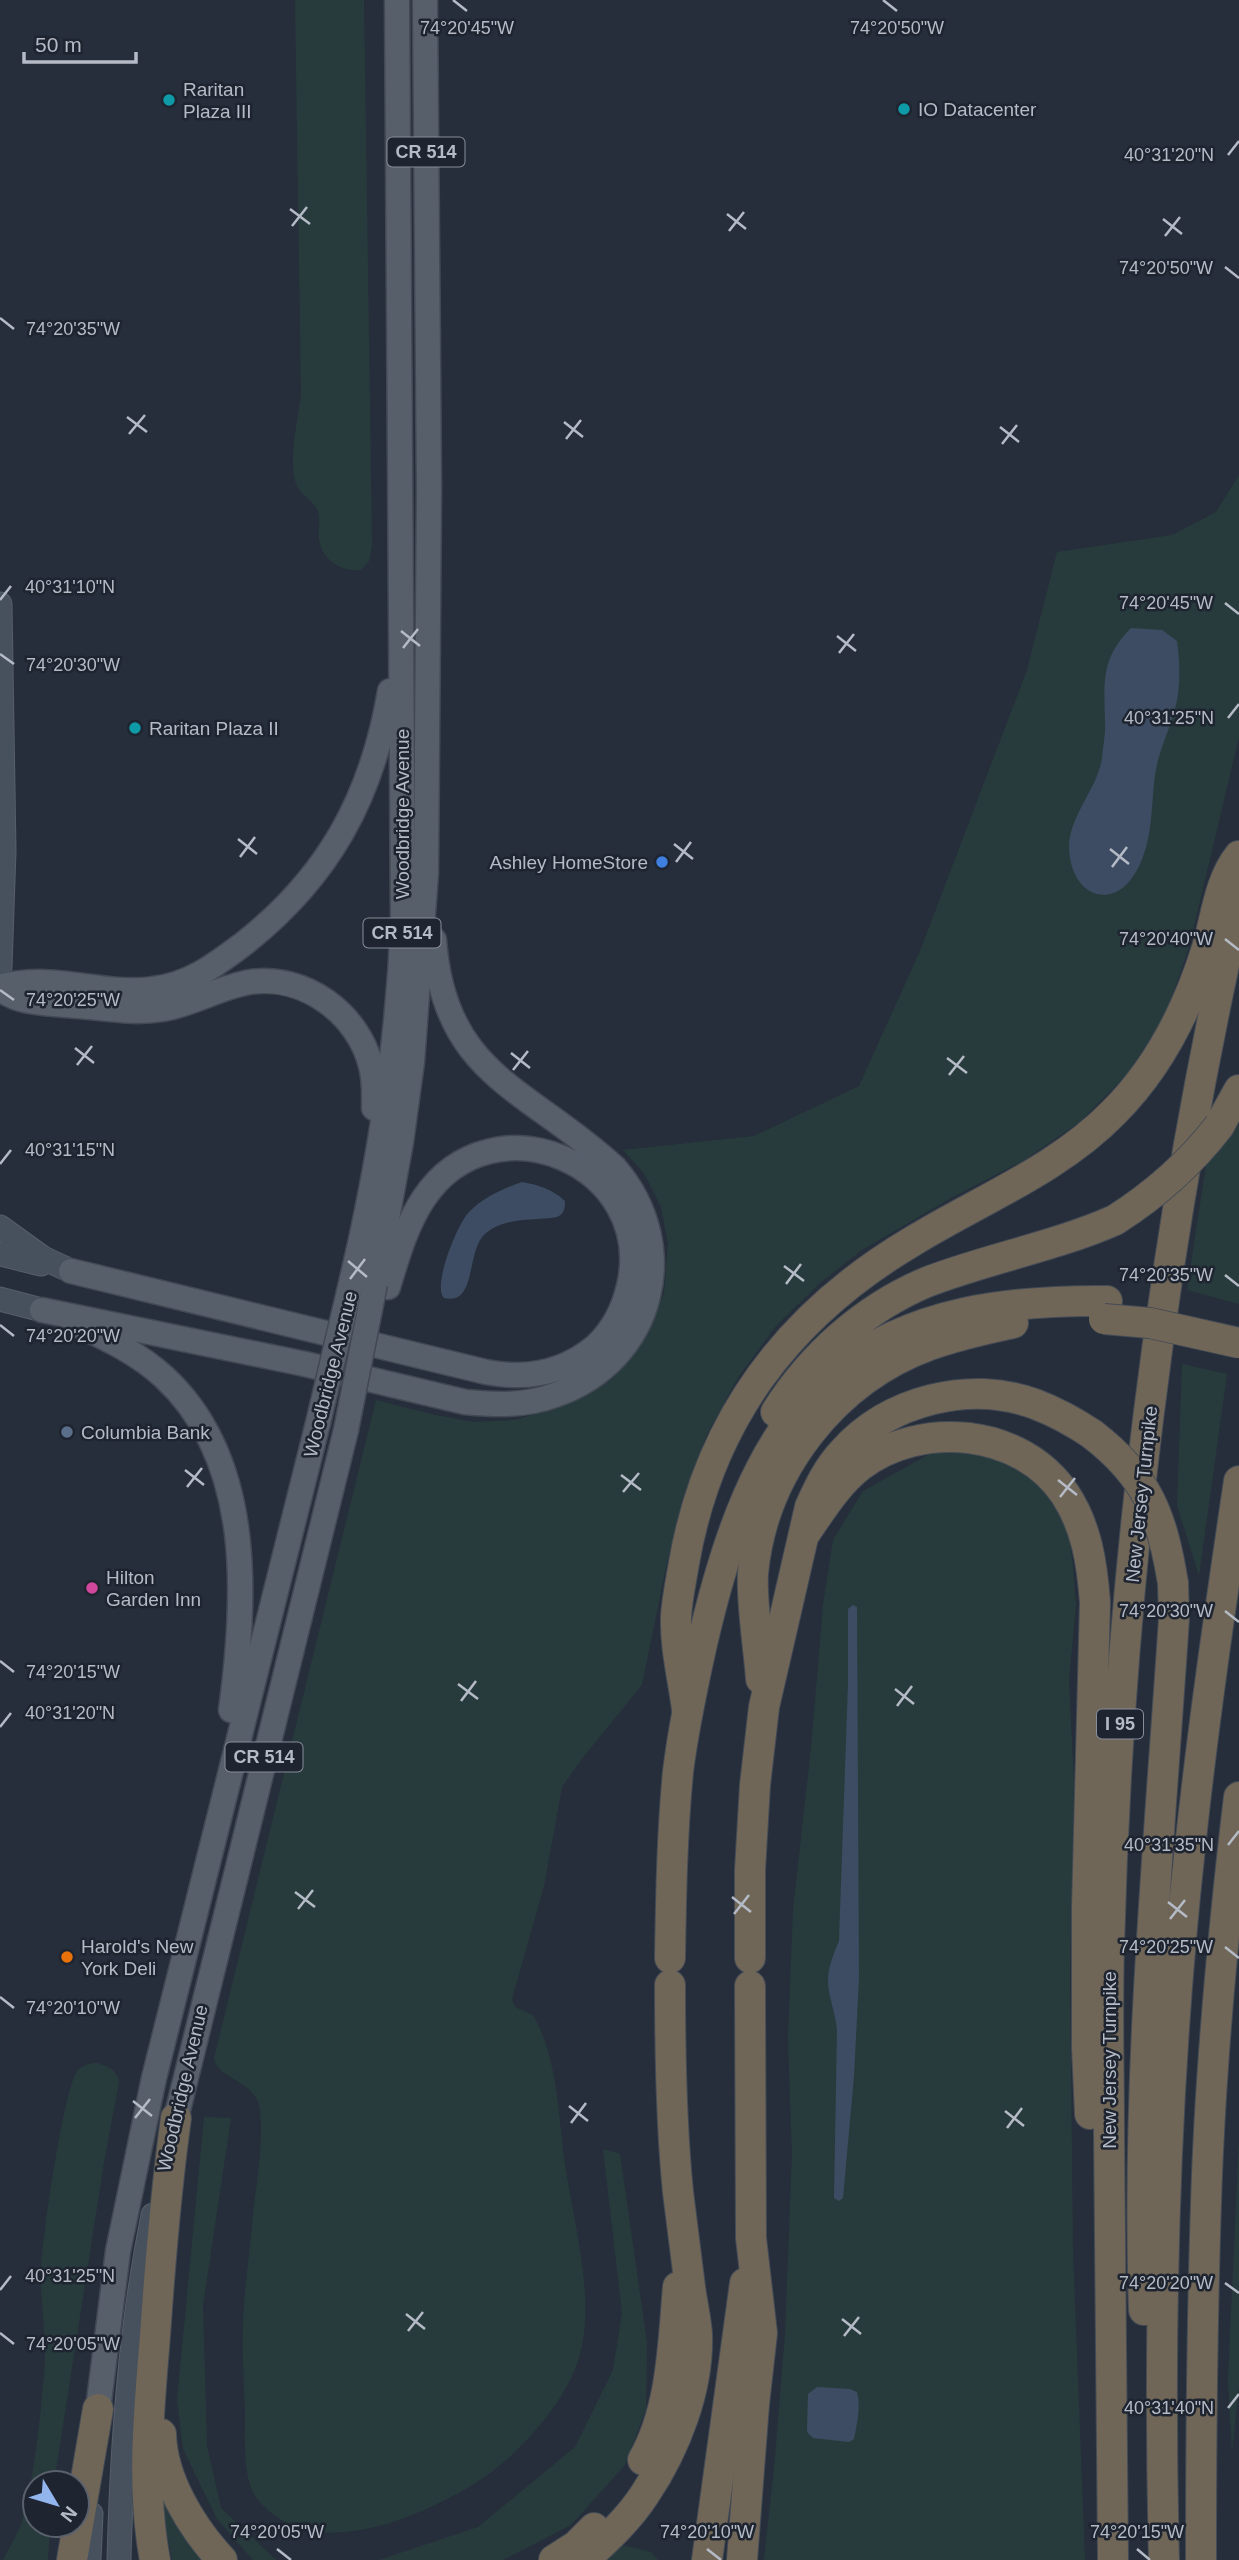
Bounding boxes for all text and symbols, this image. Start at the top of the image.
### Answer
text: 74°20'45"W [420,18,514,38]
text: 74°20'50"W [850,18,944,38]
scale bar [24,21,136,65]
text: 50 m [35,33,82,56]
place label: Raritan Plaza III [183,79,252,122]
marker: Raritan Plaza III [161,92,177,108]
place label: IO Datacenter [918,99,1037,120]
marker: IO Datacenter [896,101,912,117]
road number: CR 514 [388,138,464,167]
text: 40°31'20"N [1124,145,1214,165]
text: 74°20'50"W [1119,258,1213,278]
text: 74°20'35"W [26,319,120,339]
text: 40°31'10"N [25,577,115,597]
text: 74°20'45"W [1119,593,1213,613]
text: 74°20'30"W [26,655,120,675]
text: 40°31'25"N [1124,708,1214,728]
place label: Raritan Plaza II [149,718,279,739]
marker: Raritan Plaza II [127,720,143,736]
street label: Woodbridge Avenue [392,729,413,899]
place label: Ashley HomeStore [490,852,648,873]
marker: Ashley HomeStore [654,854,670,870]
road number: CR 514 [364,918,440,948]
text: 74°20'40"W [1119,929,1213,949]
text: 74°20'25"W [26,990,120,1010]
text: 40°31'15"N [25,1140,115,1160]
text: 74°20'35"W [1119,1265,1213,1285]
street label: Woodbridge Avenue [300,1289,361,1459]
text: 74°20'20"W [26,1326,120,1346]
street label: New Jersey Turnpike [1122,1405,1161,1583]
place label: Columbia Bank [81,1422,210,1443]
marker: Columbia Bank [59,1424,75,1440]
place label: Hilton Garden Inn [106,1567,201,1610]
marker: Hilton Garden Inn [84,1580,100,1596]
text: 74°20'30"W [1119,1601,1213,1621]
text: 74°20'15"W [26,1662,120,1682]
text: 40°31'20"N [25,1703,115,1723]
road number: I 95 [1097,1709,1143,1738]
road number: CR 514 [226,1742,302,1772]
text: 40°31'35"N [1124,1835,1214,1855]
place label: Harold's New York Deli [81,1936,194,1979]
text: 74°20'25"W [1119,1937,1213,1957]
marker: Harold's New York Deli [59,1949,75,1965]
street label: New Jersey Turnpike [1099,1971,1120,2149]
text: 74°20'10"W [26,1998,120,2018]
street label: Woodbridge Avenue [153,2003,212,2174]
text: 40°31'25"N [25,2266,115,2286]
text: 74°20'20"W [1119,2273,1213,2293]
text: 74°20'05"W [26,2334,120,2354]
text: 40°31'40"N [1124,2398,1214,2418]
north arrow [21,2469,91,2539]
text: N [57,2502,82,2526]
text: 74°20'05"W [230,2522,324,2542]
text: 74°20'10"W [660,2522,754,2542]
text: 74°20'15"W [1090,2522,1184,2542]

